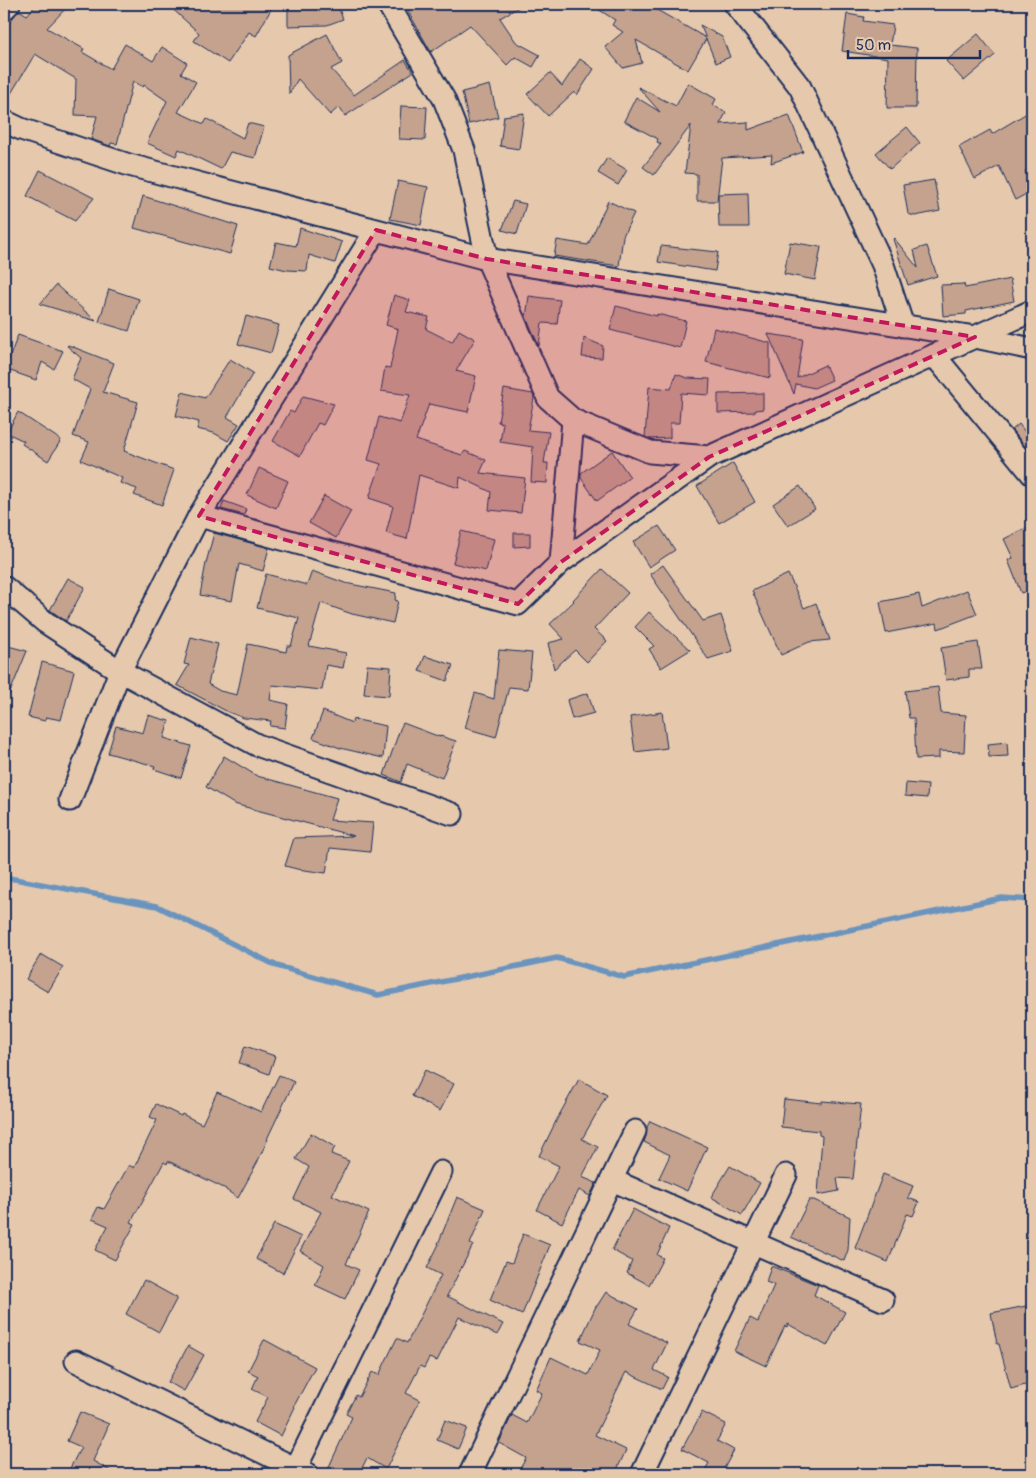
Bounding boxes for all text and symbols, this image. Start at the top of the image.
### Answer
scale bar [848,28,981,60]
text: 50 m [856,36,891,55]

